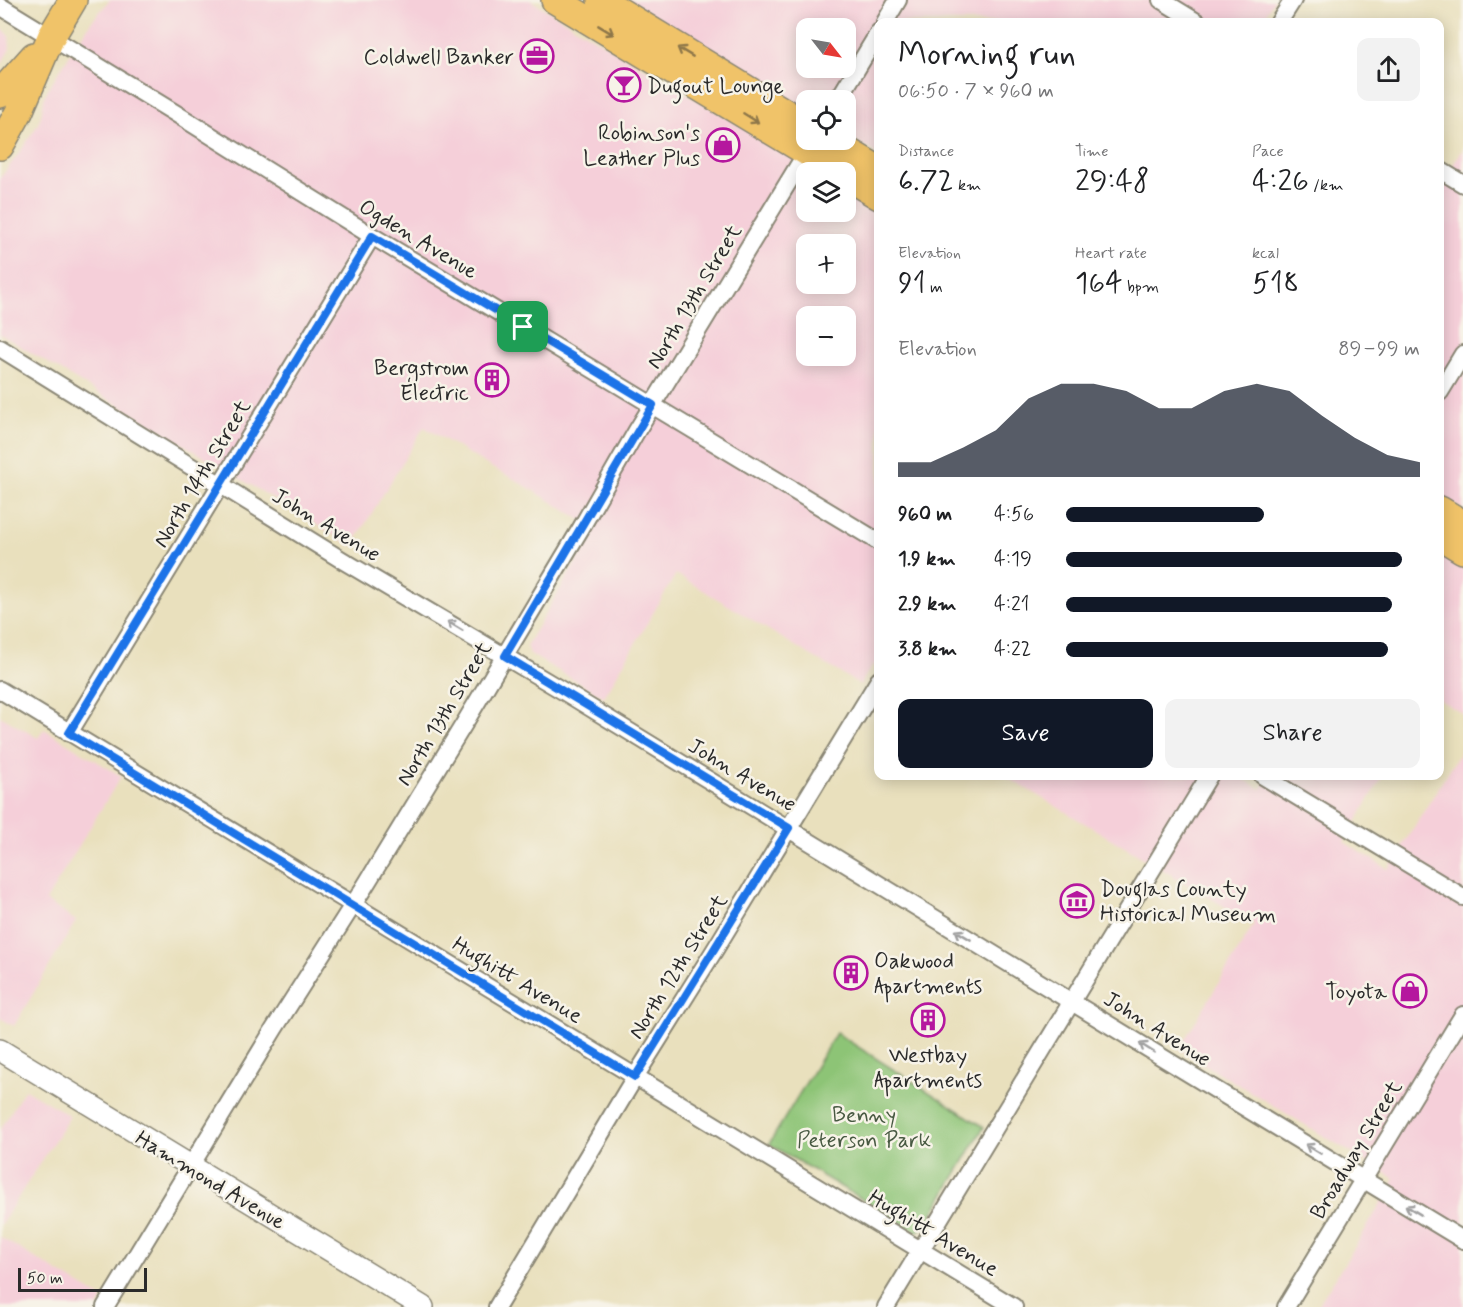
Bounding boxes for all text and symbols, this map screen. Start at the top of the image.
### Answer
north arrow [796,18,856,78]
map controls [796,18,856,366]
one-way arrow [597,24,614,36]
text: Morning run [898,33,1076,77]
office icon: Coldwell Banker [519,38,555,74]
button: share [1357,38,1420,101]
place label: Coldwell Banker [364,44,514,72]
one-way arrow [677,45,694,57]
bar icon: Dugout Lounge [606,67,642,103]
place label: Dugout Lounge [647,73,784,104]
text: 06:50 · 7 × 960 m [898,78,1054,105]
button: locate [796,90,856,150]
one-way arrow [742,113,759,125]
place label: Robinson's Leather Plus [583,120,700,173]
shop icon: Robinson's Leather Plus [705,127,741,163]
text: Distance [898,141,954,162]
text: Time [1075,141,1109,162]
text: Pace [1252,141,1284,162]
button: layers [796,162,856,222]
text: 6.72 [898,162,954,201]
text: 29:48 [1075,162,1150,201]
text: 4:26 [1252,162,1309,201]
text: km [954,175,981,196]
text: /km [1309,175,1343,196]
street label: Ogden Avenue [353,193,483,287]
street label: North 13th Street [641,220,749,374]
button: + [796,234,856,294]
text: Elevation [898,243,961,264]
text: Heart rate [1075,243,1147,264]
text: kcal [1252,243,1279,264]
text: 91 [898,264,926,303]
text: 164 [1075,264,1123,303]
text: 518 [1252,264,1299,303]
text: m [926,277,943,298]
text: bpm [1123,277,1159,298]
pin [497,301,548,352]
button: − [796,306,856,366]
icon: arrive [506,310,539,343]
text: Elevation [898,336,977,363]
text: 89–99 m [1338,336,1420,363]
place label: Bergstrom Electric [374,355,469,408]
building icon: Bergstrom Electric [474,362,510,398]
street label: North 14th Street [148,395,258,553]
street label: John Avenue [267,482,385,569]
text: 960 m [898,501,952,528]
text: 4:56 [994,501,1034,528]
text: 1.9 km [898,546,956,573]
text: 4:19 [994,546,1032,573]
text: 2.9 km [898,591,956,618]
text: 4:21 [994,591,1029,618]
one-way arrow [447,620,464,632]
text: 3.8 km [898,636,957,663]
text: 4:22 [994,636,1031,663]
street label: North 13th Street [391,637,499,791]
button: Save [898,699,1153,768]
button: Share [1165,699,1420,768]
street label: John Avenue [683,732,801,819]
place label: Douglas County Historical Museum [1100,876,1276,929]
museum icon: Douglas County Historical Museum [1059,883,1095,919]
street label: North 12th Street [623,889,735,1045]
one-way arrow [955,928,972,940]
street label: Hughitt Avenue [445,931,587,1033]
place label: Oakwood Apartments [874,948,982,1003]
building icon: Oakwood Apartments [833,955,869,991]
shop icon: Toyota [1392,973,1428,1009]
place label: Toyota [1325,979,1388,1007]
street label: John Avenue [1098,986,1216,1074]
building icon: Westbay Apartments [910,1002,946,1038]
one-way arrow [1139,1041,1156,1053]
place label: Westbay Apartments [874,1042,982,1097]
street label: Broadway Street [1304,1075,1409,1225]
park label: Benny Peterson Park [797,1102,931,1155]
street label: Hammond Avenue [130,1125,290,1237]
one-way arrow [1305,1143,1322,1155]
street label: Hughitt Avenue [861,1184,1003,1286]
one-way arrow [1405,1203,1422,1215]
scale bar [18,1265,147,1292]
text: 50 m [27,1268,63,1289]

